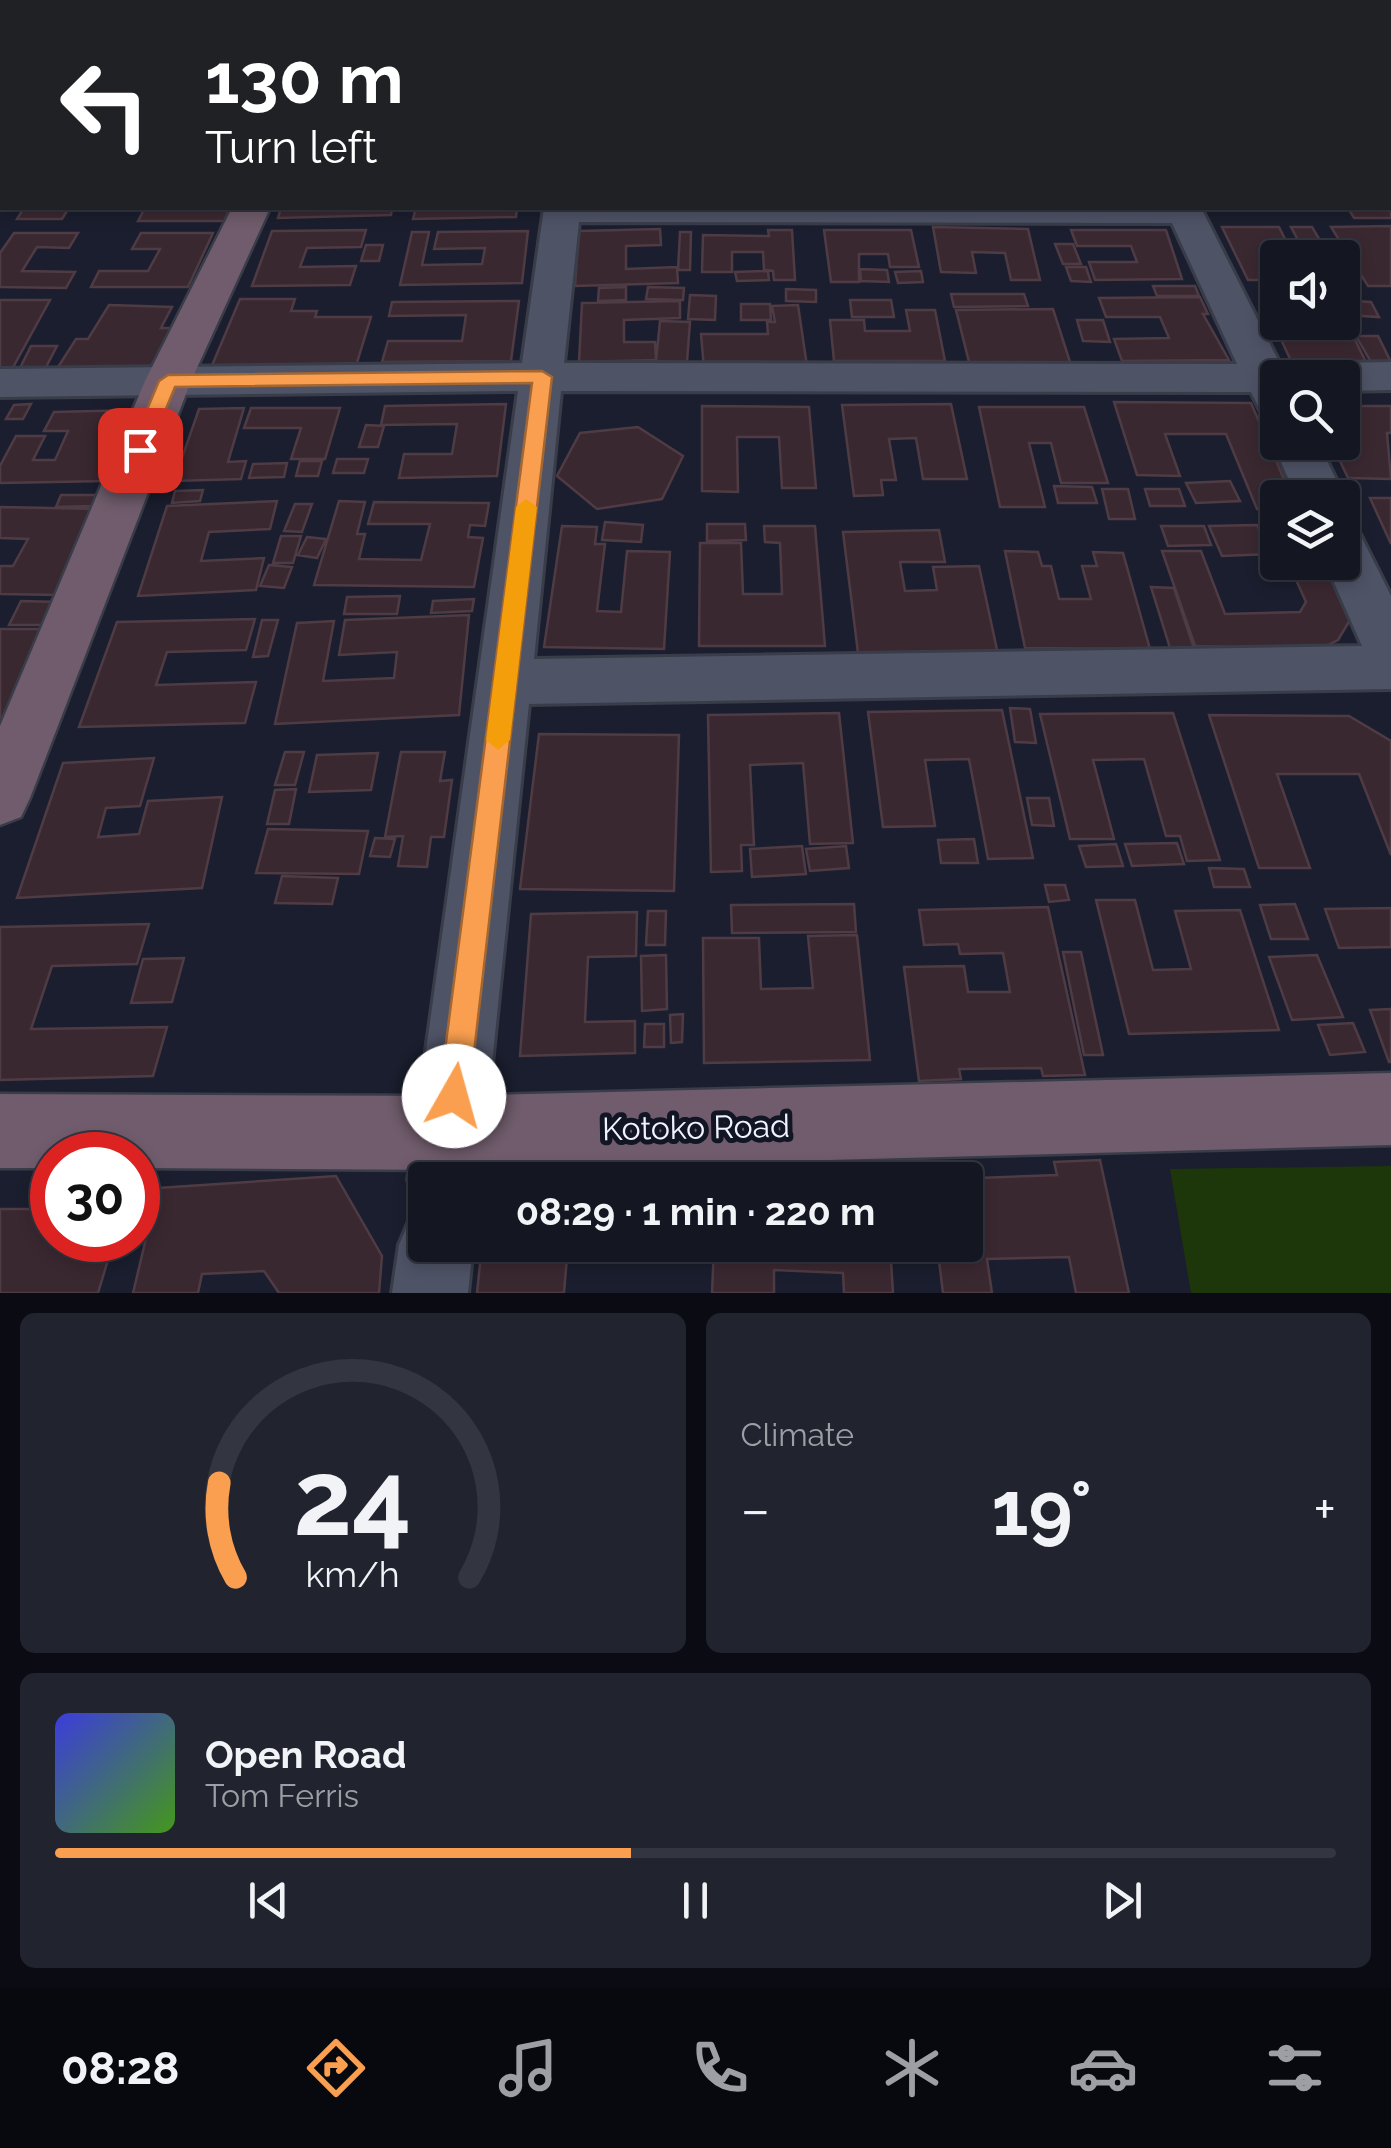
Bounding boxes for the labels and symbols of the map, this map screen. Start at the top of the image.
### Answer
pin [98,408,183,493]
position arrow [402,1044,506,1148]
street label: Kotoko Road [602,1107,790,1147]
speed limit sign: 30 [30,1132,160,1262]

